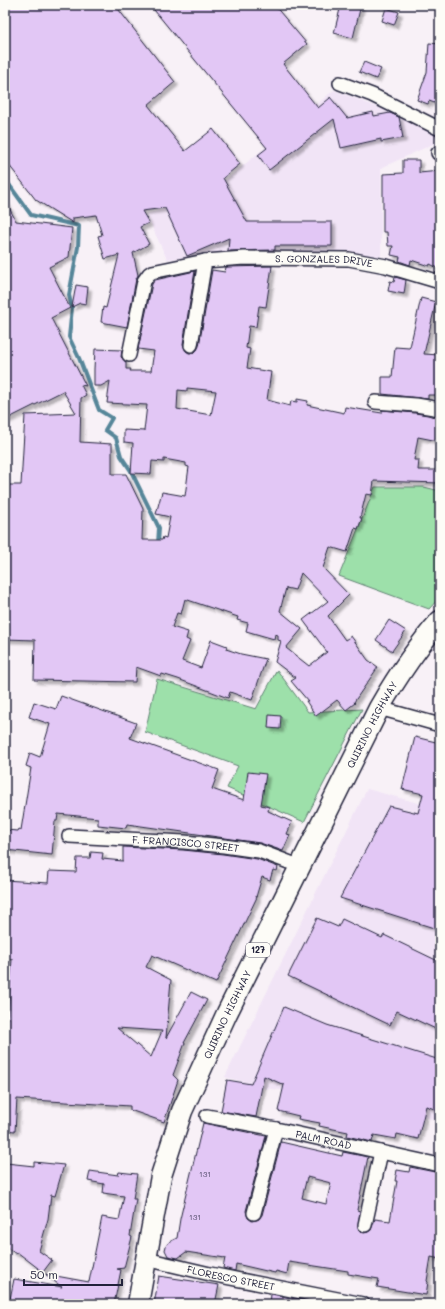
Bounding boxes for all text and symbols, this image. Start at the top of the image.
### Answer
street label: S. GONZALES DRIVE [275,251,374,270]
street label: QUIRINO HIGHWAY [343,678,401,770]
street label: F. FRANCISCO STREET [132,832,241,855]
road number: 127 [246,943,270,957]
street label: QUIRINO HIGHWAY [200,968,254,1061]
street label: PALM ROAD [294,1127,353,1152]
house number: 131 [199,1169,211,1179]
house number: 131 [189,1212,201,1222]
scale bar [24,1261,122,1287]
street label: FLORESCO STREET [186,1262,277,1294]
text: 50 m [30,1266,58,1282]

